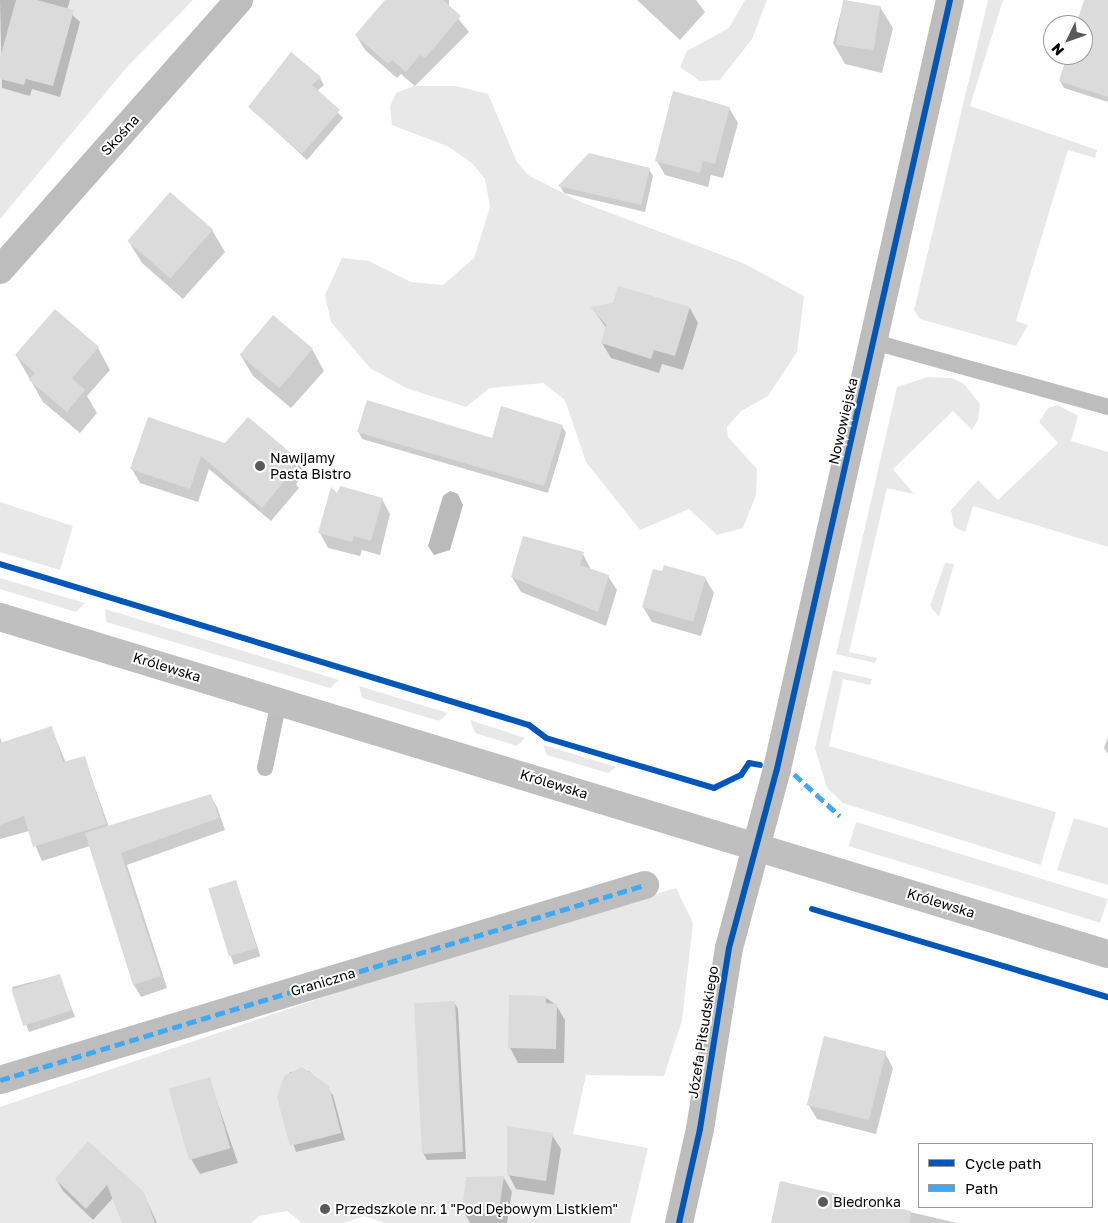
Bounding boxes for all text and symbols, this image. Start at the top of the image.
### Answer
north arrow [1043,15,1093,65]
text: N [1047,40,1067,59]
street label: Skośna [97,111,143,159]
street label: Nowowiejska [825,376,861,466]
place label: Nawijamy Pasta Bistro [270,450,351,482]
marker: Nawijamy Pasta Bistro [254,460,266,472]
street label: Królewska [131,649,203,685]
street label: Królewska [518,766,590,802]
street label: Królewska [905,885,977,921]
street label: Graniczna [289,964,357,1000]
street label: Józefa Piłsudskiego [684,965,722,1099]
legend [918,1143,1093,1208]
text: Cycle path [965,1154,1041,1172]
text: Path [965,1179,998,1197]
place label: Biedronka [833,1194,901,1210]
marker: Biedronka [817,1196,829,1208]
place label: Przedszkole nr. 1 "Pod Dębowym Listkiem" [335,1201,618,1217]
marker: Przedszkole nr. 1 "Pod Dębowym Listkiem" [319,1203,331,1215]

